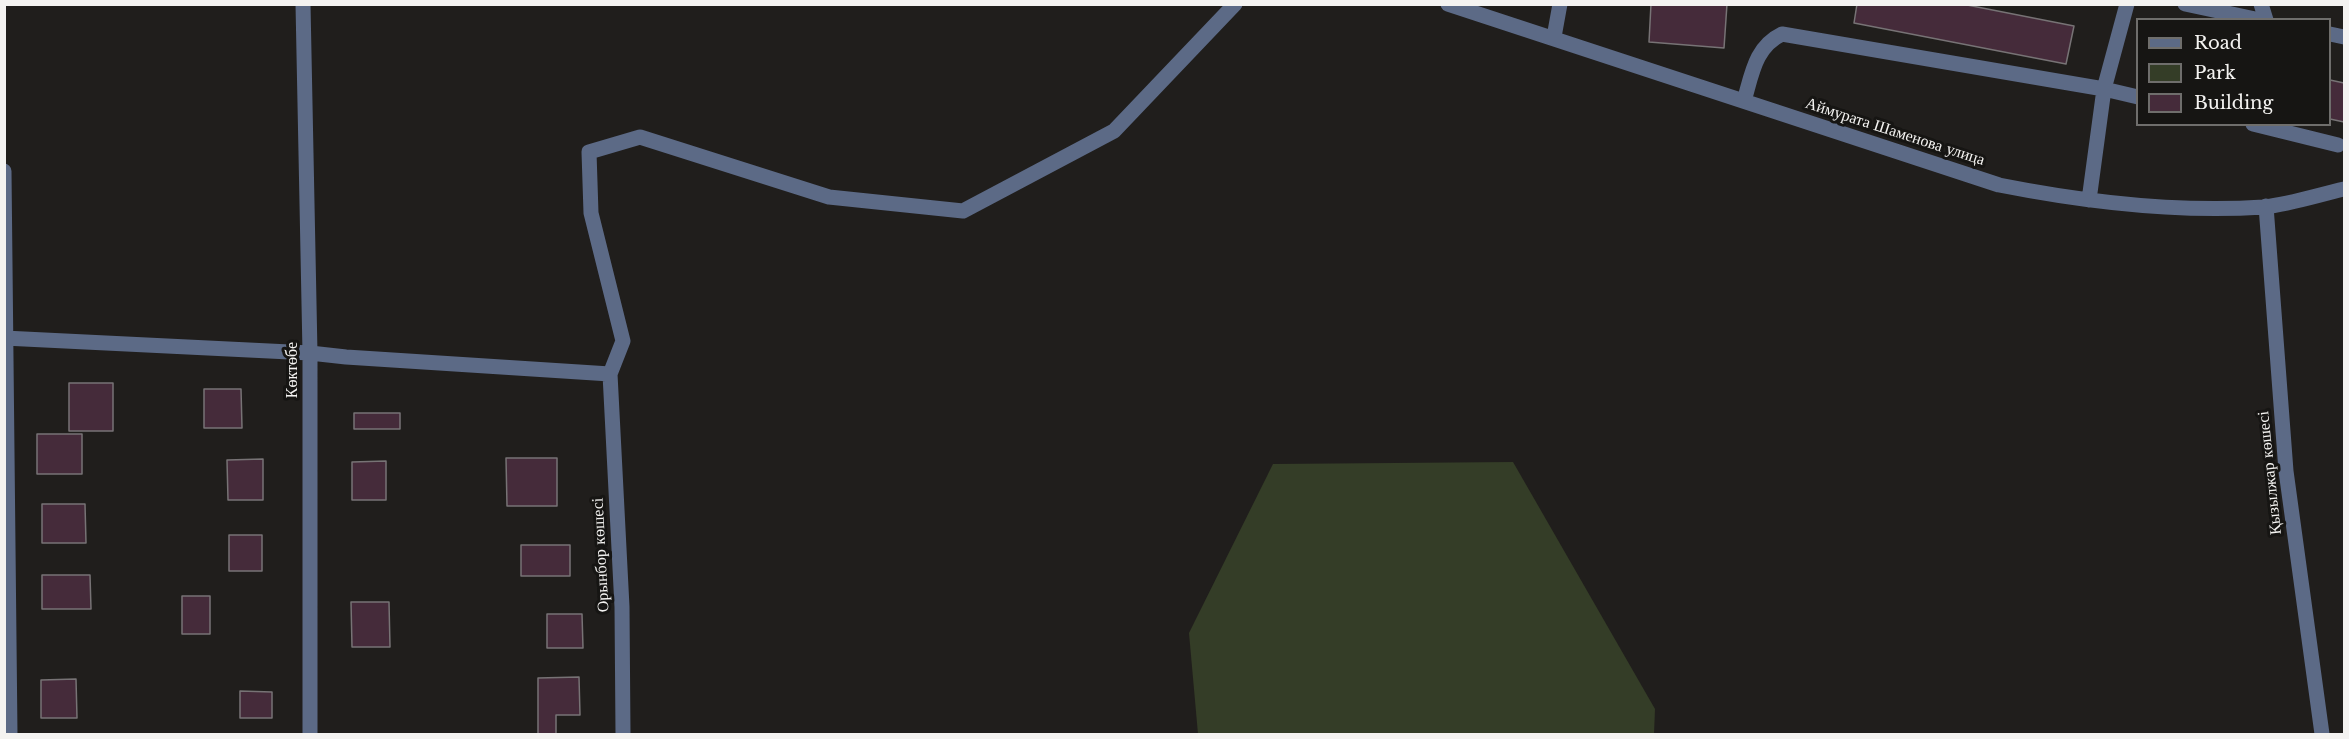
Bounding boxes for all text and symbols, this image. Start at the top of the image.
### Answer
legend [2136,18,2331,126]
text: Road [2194,32,2242,54]
text: Park [2194,62,2236,84]
text: Building [2194,92,2273,114]
street label: Аймурата Шаменова улица [1803,94,1987,170]
street label: Көктөбе [282,342,302,398]
street label: Қызылжар көшесі [2254,410,2286,536]
street label: Орынбор көшесі [588,497,614,613]

